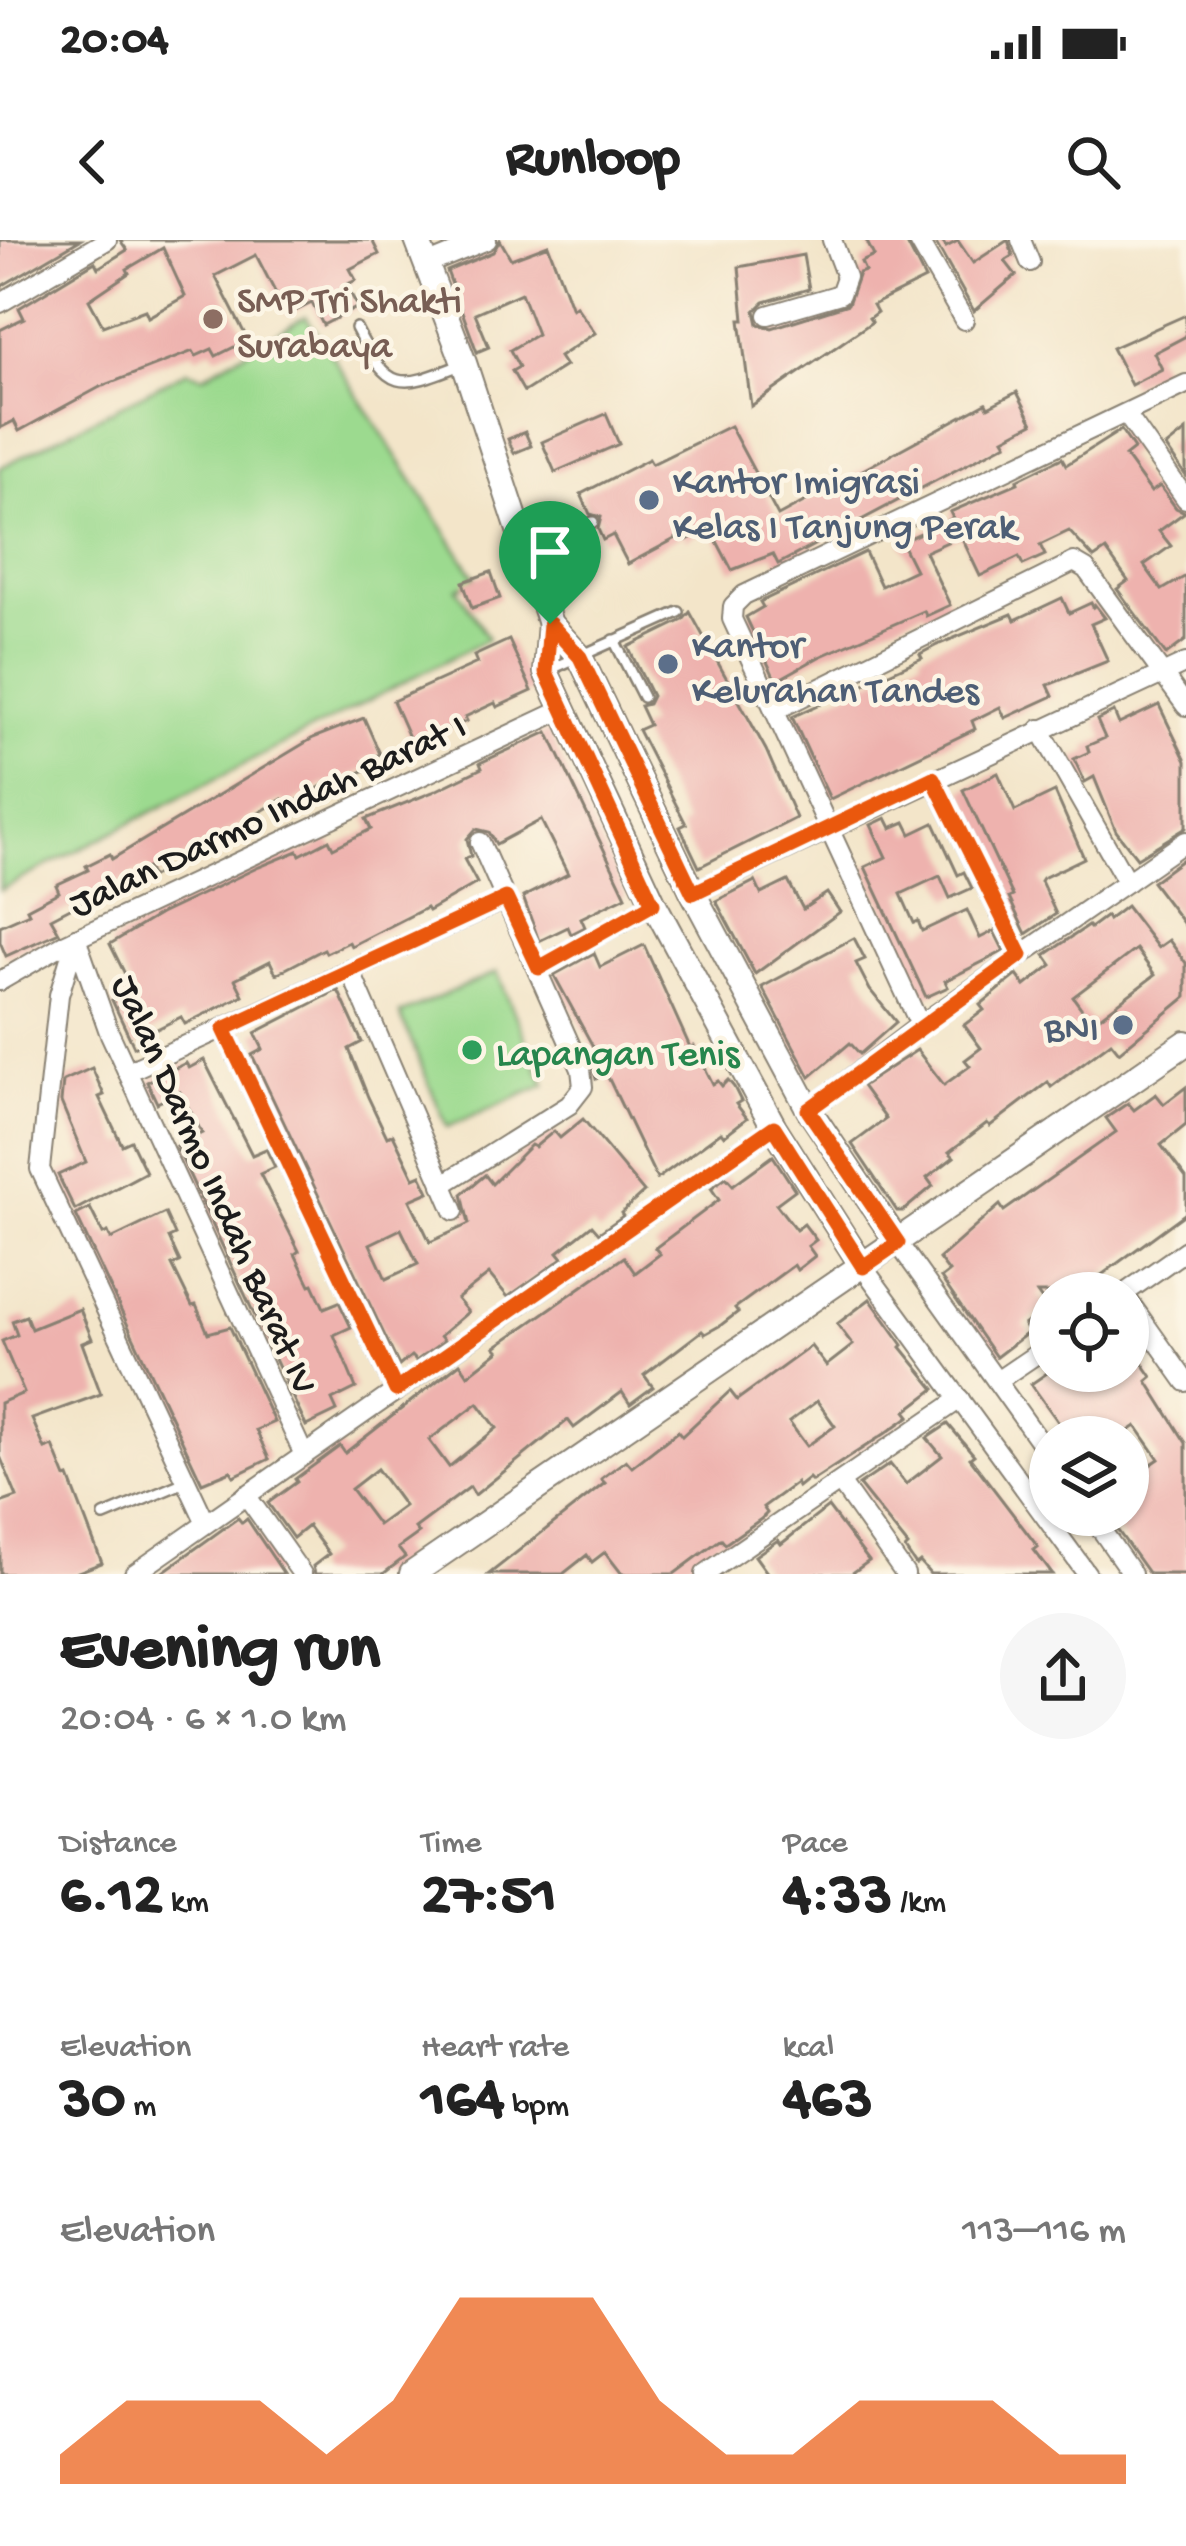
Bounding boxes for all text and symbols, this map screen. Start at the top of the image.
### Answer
text: 20:04 [60,16,169,69]
icon: back [60,129,126,195]
icon: search [1060,129,1126,195]
text: Runloop [506,130,680,194]
place label: SMP Tri Shakti Surabaya [237,281,462,372]
marker: SMP Tri Shakti Surabaya [200,306,226,332]
place label: Kantor Imigrasi Kelas I Tanjung Perak [673,462,1020,553]
marker: Kantor Imigrasi Kelas I Tanjung Perak [636,487,662,513]
pin [499,501,601,624]
icon: arrive [517,519,583,585]
place label: Kantor Kelurahan Tandes [692,626,980,717]
marker: Kantor Kelurahan Tandes [655,651,681,677]
street label: Jalan Darmo Indah Barat I [63,706,475,931]
street label: Jalan Darmo Indah Barat IV [98,969,325,1403]
place label: BNI [1043,1009,1099,1055]
marker: BNI [1110,1012,1136,1038]
place label: Lapangan Tenis [496,1034,741,1080]
marker: Lapangan Tenis [459,1037,485,1063]
map controls [1029,1272,1149,1536]
button: locate [1029,1272,1149,1392]
button: layers [1029,1416,1149,1536]
button: share [1000,1613,1126,1739]
text: Evening run [60,1614,380,1692]
text: 20:04 · 6 × 1.0 km [60,1698,346,1744]
text: Distance [60,1826,177,1864]
text: Time [421,1826,482,1864]
text: Pace [783,1826,847,1864]
text: 6.12 [60,1864,163,1934]
text: 27:51 [421,1864,557,1934]
text: 4:33 [783,1864,892,1934]
text: km [163,1885,209,1923]
text: /km [892,1885,946,1923]
text: Elevation [60,2030,191,2068]
text: Heart rate [421,2030,569,2068]
text: kcal [783,2030,834,2068]
text: 30 [60,2068,125,2138]
text: 164 [421,2068,504,2138]
text: 463 [783,2068,873,2138]
text: m [125,2089,156,2127]
text: bpm [504,2089,569,2127]
text: Elevation [60,2210,215,2256]
text: 113–116 m [962,2210,1126,2256]

